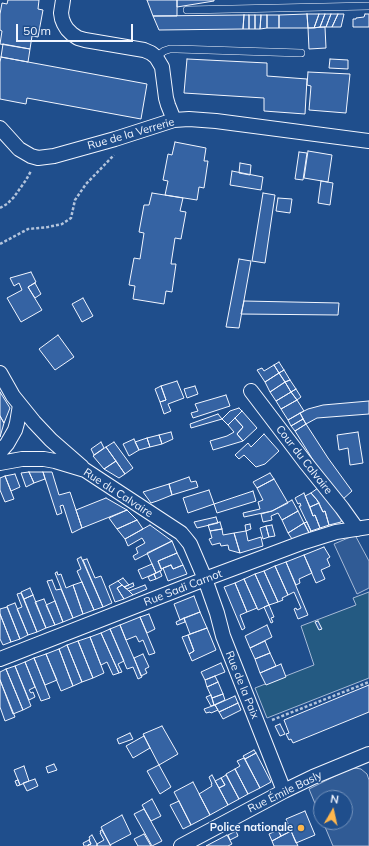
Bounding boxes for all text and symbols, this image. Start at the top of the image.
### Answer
scale bar [18,16,135,42]
text: 50 m [23,23,51,38]
street label: Rue de la Verrerie [86,115,176,153]
street label: Cour du Calvaire [273,423,335,497]
street label: Rue du Calvaire [81,466,155,520]
street label: Rue Sadi Carnot [142,567,224,609]
street label: Rue de la Paix [222,649,262,721]
street label: Rue Émile Basly [246,768,324,816]
north arrow [313,790,353,830]
text: N [330,792,340,807]
place label: Police nationale [210,821,293,835]
marker: Police nationale [296,823,306,833]

